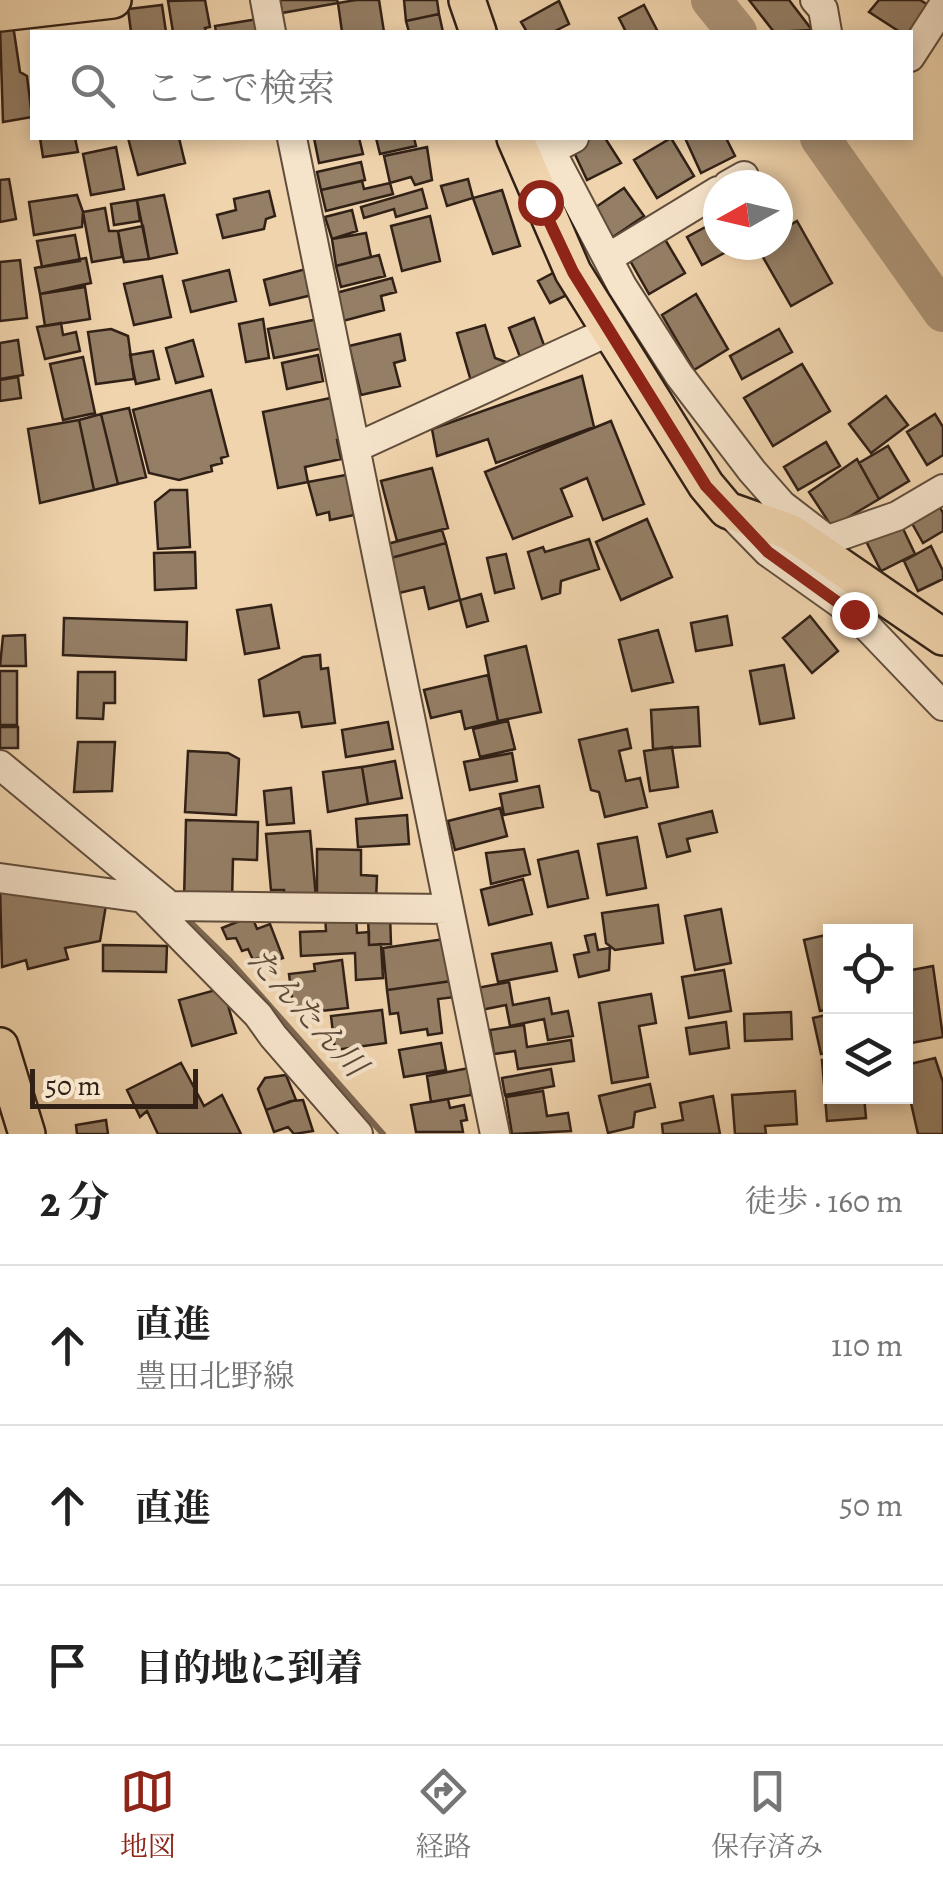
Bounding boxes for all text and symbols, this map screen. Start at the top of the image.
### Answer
search box [30,30,913,140]
icon: search [65,58,120,113]
text: ここで検索 [145,62,335,114]
north arrow [703,170,793,260]
route start [518,180,564,226]
route end [832,592,878,638]
map controls [823,924,913,1104]
button: locate [823,924,913,1014]
water label: たんたん川 [237,938,379,1088]
button: layers [823,1014,913,1104]
scale bar [30,1064,198,1108]
text: 50 m [45,1067,101,1105]
text: 2 分 [40,1173,110,1230]
text: 徒歩 · 160 m [744,1179,903,1223]
text: 直進 [135,1298,211,1350]
icon: ahead [40,1318,95,1373]
text: 110 m [831,1323,903,1367]
text: 豊田北野線 [135,1354,295,1398]
icon: ahead [40,1478,95,1533]
text: 直進 [135,1482,211,1534]
text: 50 m [839,1483,903,1527]
icon: arrive [40,1638,95,1693]
text: 目的地に到着 [135,1642,363,1694]
tab: 地図 [120,1764,176,1866]
tab: 経路 [415,1764,471,1866]
tab: 保存済み [711,1764,823,1866]

